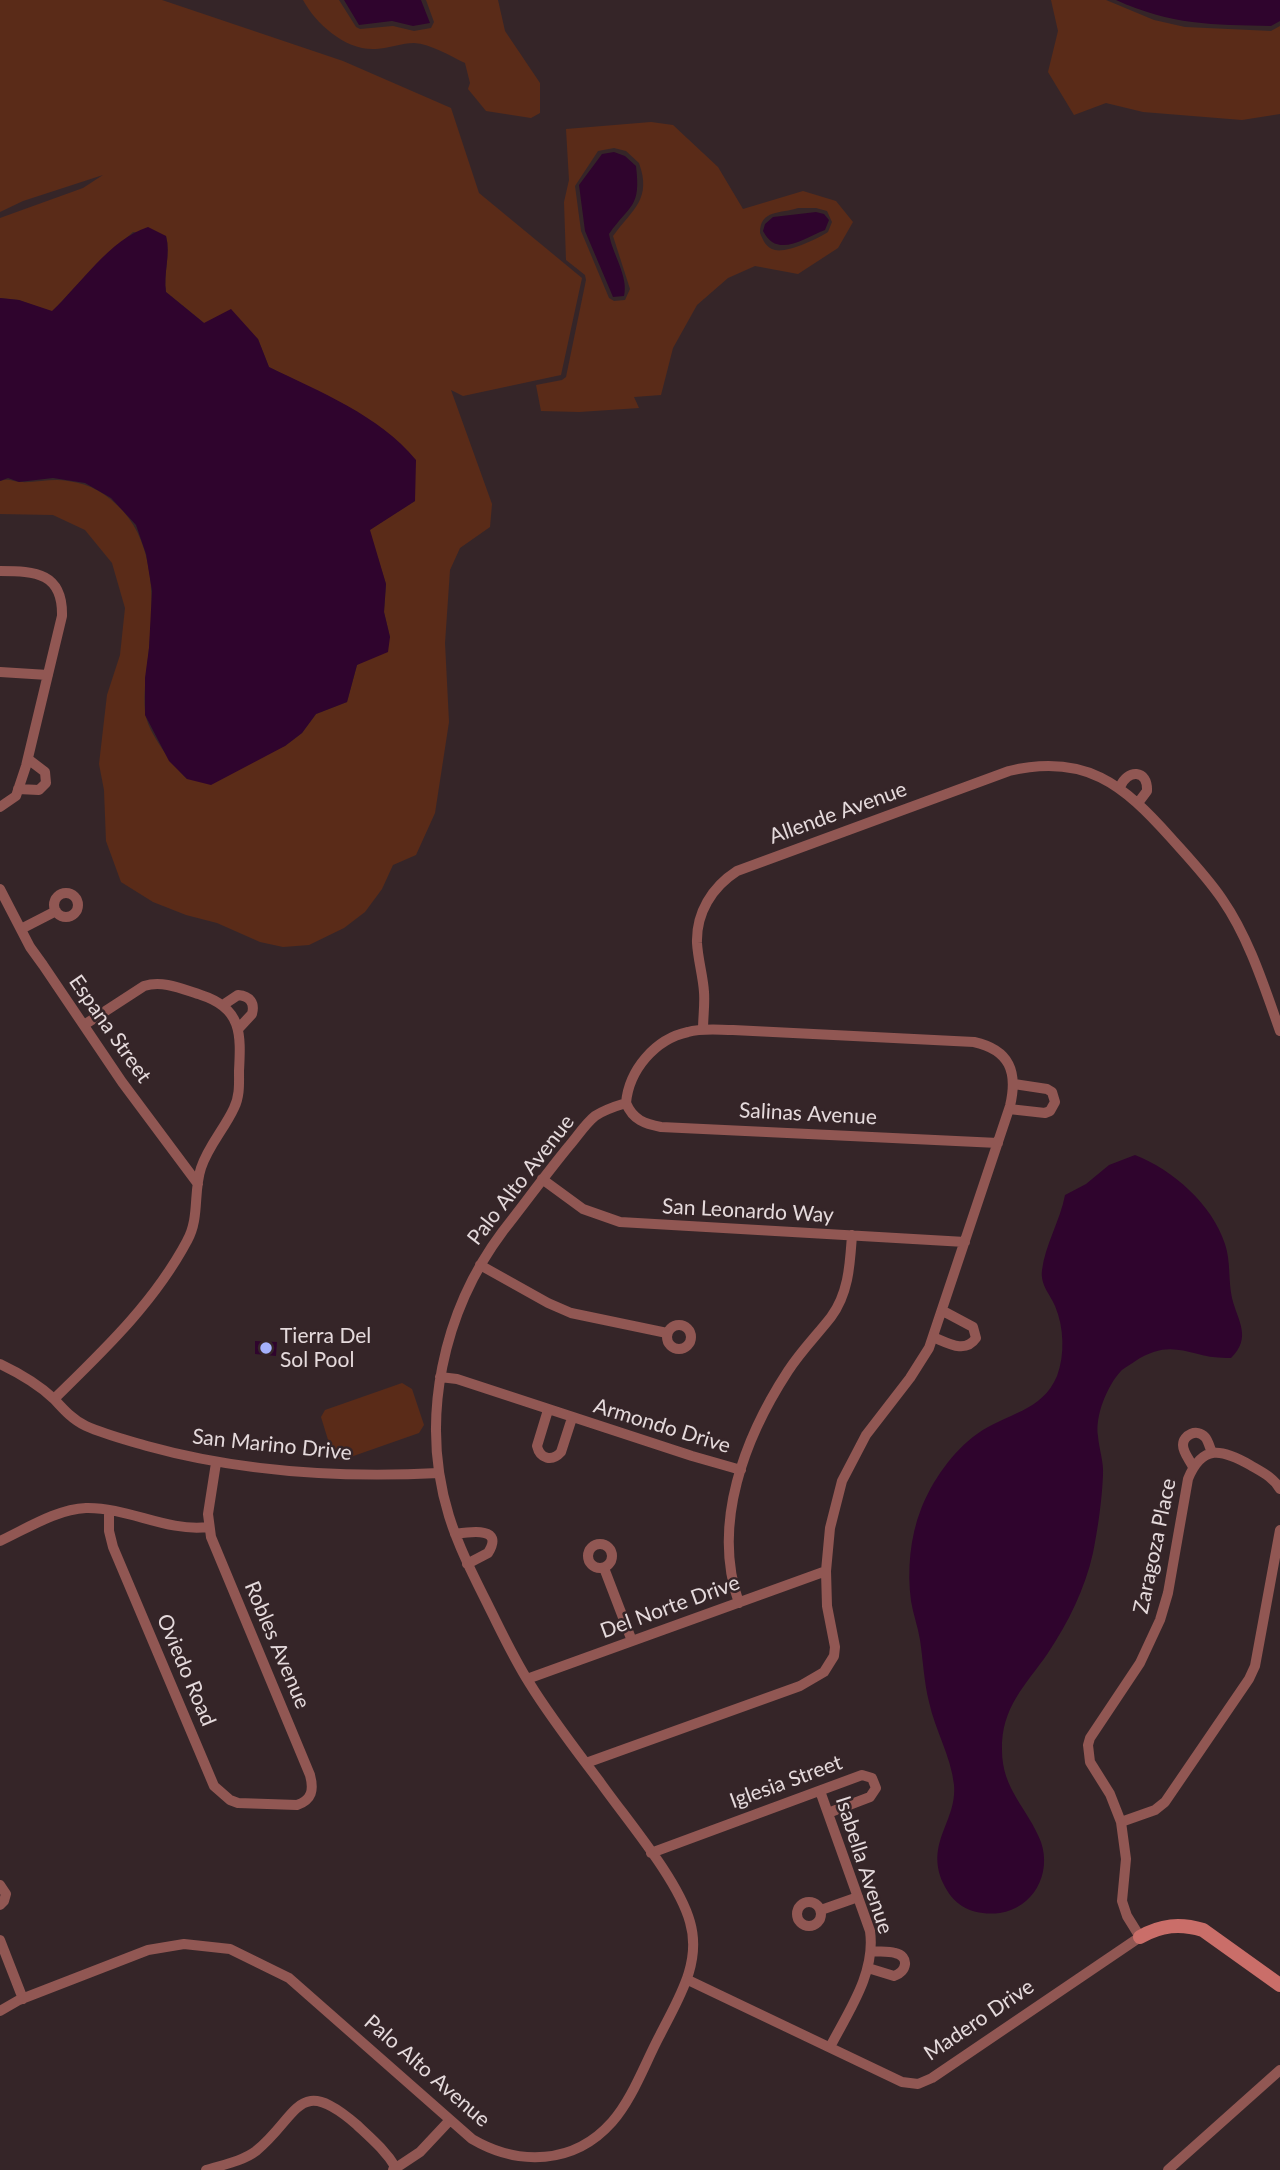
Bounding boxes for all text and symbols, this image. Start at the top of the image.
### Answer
street label: Allende Avenue [766,776,910,850]
street label: Espana Street [64,970,156,1088]
street label: Salinas Avenue [739,1098,877,1130]
street label: Palo Alto Avenue [462,1110,580,1250]
street label: San Leonardo Way [662,1194,834,1228]
place label: Tierra Del Sol Pool [280,1323,371,1373]
marker: Tierra Del Sol Pool [258,1340,274,1356]
street label: Armondo Drive [591,1393,733,1459]
street label: San Marino Drive [191,1424,353,1466]
street label: Zaragoza Place [1128,1476,1182,1616]
street label: Del Norte Drive [597,1570,743,1644]
street label: Robles Avenue [239,1577,315,1713]
street label: Oviedo Road [151,1610,221,1730]
street label: Iglesia Street [726,1750,846,1814]
street label: Isabella Avenue [830,1793,898,1937]
street label: Madero Drive [919,1974,1039,2066]
street label: Palo Alto Avenue [359,2010,495,2132]

